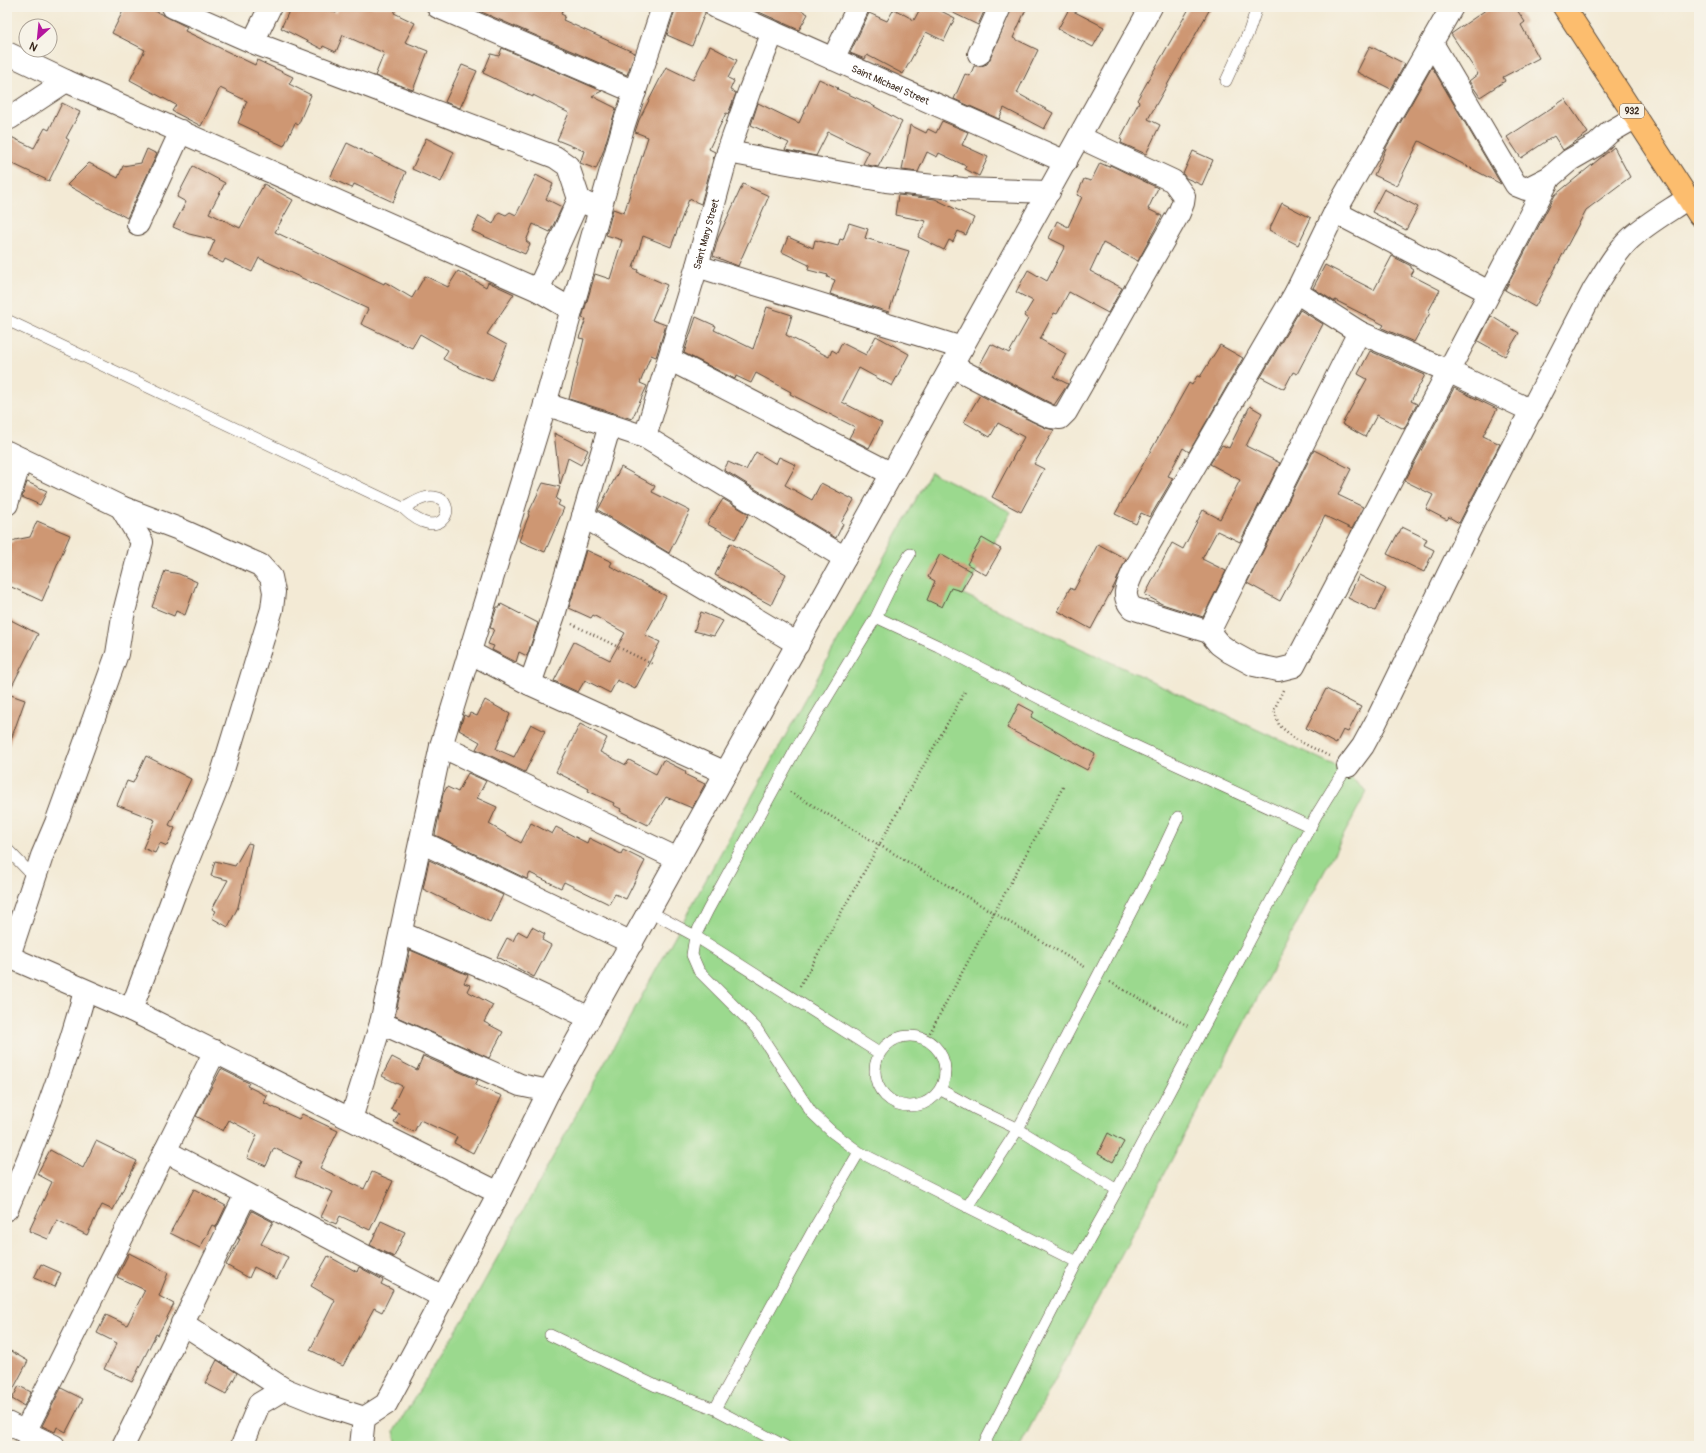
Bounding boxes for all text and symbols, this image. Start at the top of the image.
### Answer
north arrow [18,18,58,58]
text: N [27,39,40,54]
street label: Saint Michael Street [849,63,932,108]
road number: 932 [1620,104,1644,118]
street label: Saint Mary Street [691,196,722,271]

